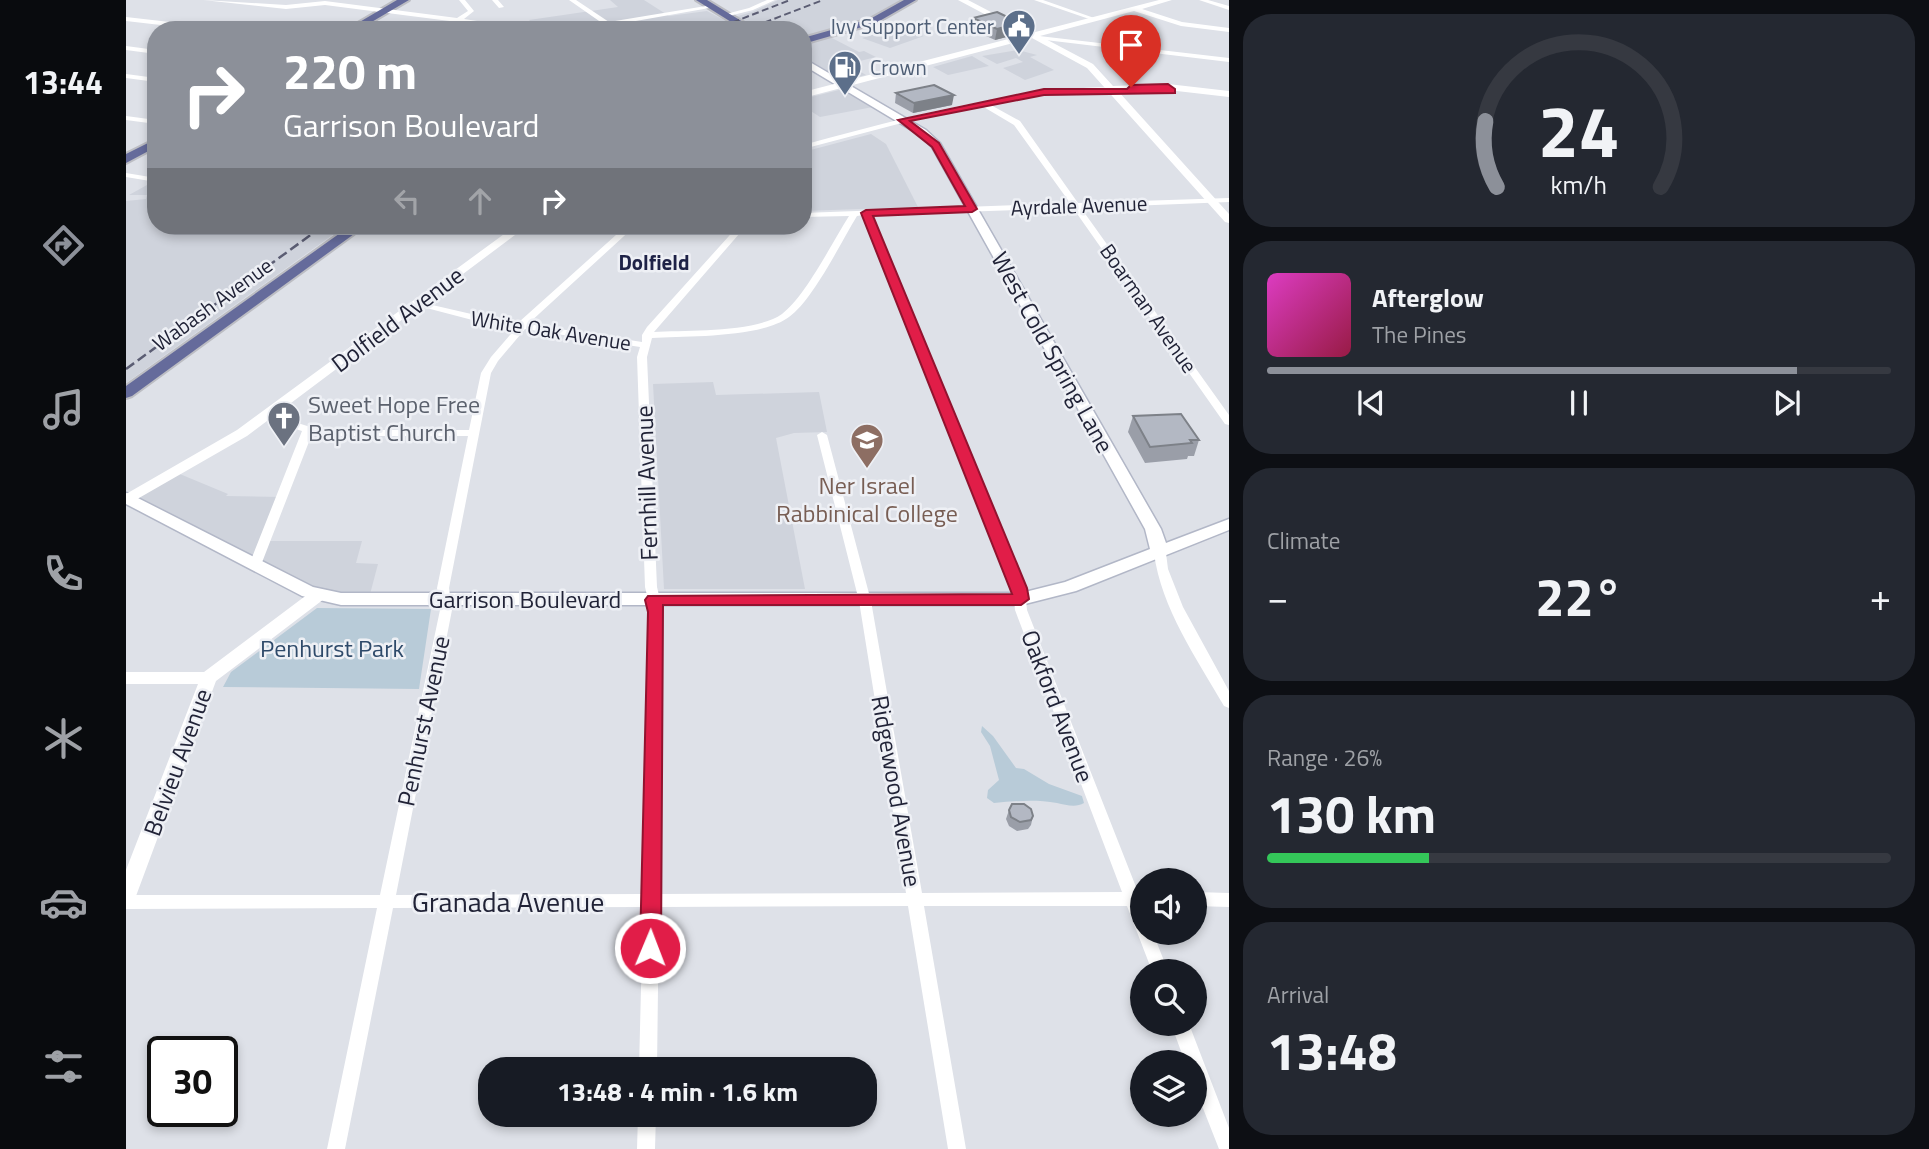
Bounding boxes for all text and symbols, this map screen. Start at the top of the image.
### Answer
public building icon: Ivy Support Center [1000,7,1038,56]
place label: Ivy Support Center [831,10,994,42]
pin [1101,15,1161,87]
icon: arrive [1112,26,1150,64]
text: 220 m [283,33,417,108]
fuel station icon: Crown [826,48,864,97]
icon: right [168,49,259,140]
place label: Crown [870,51,927,83]
text: 13:44 [23,58,103,106]
text: 24 [1538,75,1620,185]
text: Garrison Boulevard [283,101,540,149]
text: km/h [1551,165,1607,203]
icon: left [388,182,426,220]
icon: ahead [461,182,499,220]
icon: right [534,182,572,220]
street label: Ayrdale Avenue [1010,187,1148,223]
icon: directions [39,221,88,270]
street label: Boarman Avenue [1092,237,1206,379]
street label: West Cold Spring Lane [983,245,1123,459]
district label: Dolfield [618,246,690,278]
street label: Wabash Avenue [145,249,279,359]
street label: Dolfield Avenue [323,257,471,381]
text: Afterglow [1372,278,1484,317]
street label: White Oak Avenue [469,302,633,358]
text: The Pines [1372,317,1466,352]
icon: previous [1352,384,1390,422]
icon: pause [1560,384,1598,422]
icon: next [1768,384,1806,422]
icon: music [39,385,88,434]
place label: Sweet Hope Free Baptist Church [308,386,480,450]
church icon: Sweet Hope Free Baptist Church [265,399,303,448]
street label: Fernhill Avenue [625,405,667,561]
school or university icon: Ner Israel Rabbinical College [848,421,886,470]
place label: Ner Israel Rabbinical College [776,467,958,531]
text: Climate [1267,523,1340,558]
icon: phone [39,549,88,598]
text: 22° [1535,557,1623,636]
text: − [1267,568,1288,626]
text: + [1870,568,1891,626]
street label: Garrison Boulevard [429,581,621,617]
street label: Oakford Avenue [1012,624,1104,788]
park label: Penhurst Park [260,630,404,666]
street label: Penhurst Avenue [387,633,459,809]
street label: Belvieu Avenue [134,683,220,841]
street label: Ridgewood Avenue [862,693,932,889]
icon: climate [39,714,88,763]
text: Range · 26% [1267,740,1382,775]
text: 130 km [1267,774,1436,853]
map controls [1130,868,1207,1127]
button: sound [1130,868,1207,945]
icon: car [39,878,88,927]
street label: Granada Avenue [412,880,604,923]
position arrow [613,911,687,985]
button: search [1130,959,1207,1036]
text: Arrival [1267,977,1329,1012]
text: 13:48 [1267,1011,1397,1090]
speed limit sign: 30 [147,1036,238,1127]
icon: filters [39,1042,88,1091]
button: layers [1130,1050,1207,1127]
text: 13:48 · 4 min · 1.6 km [557,1072,798,1111]

